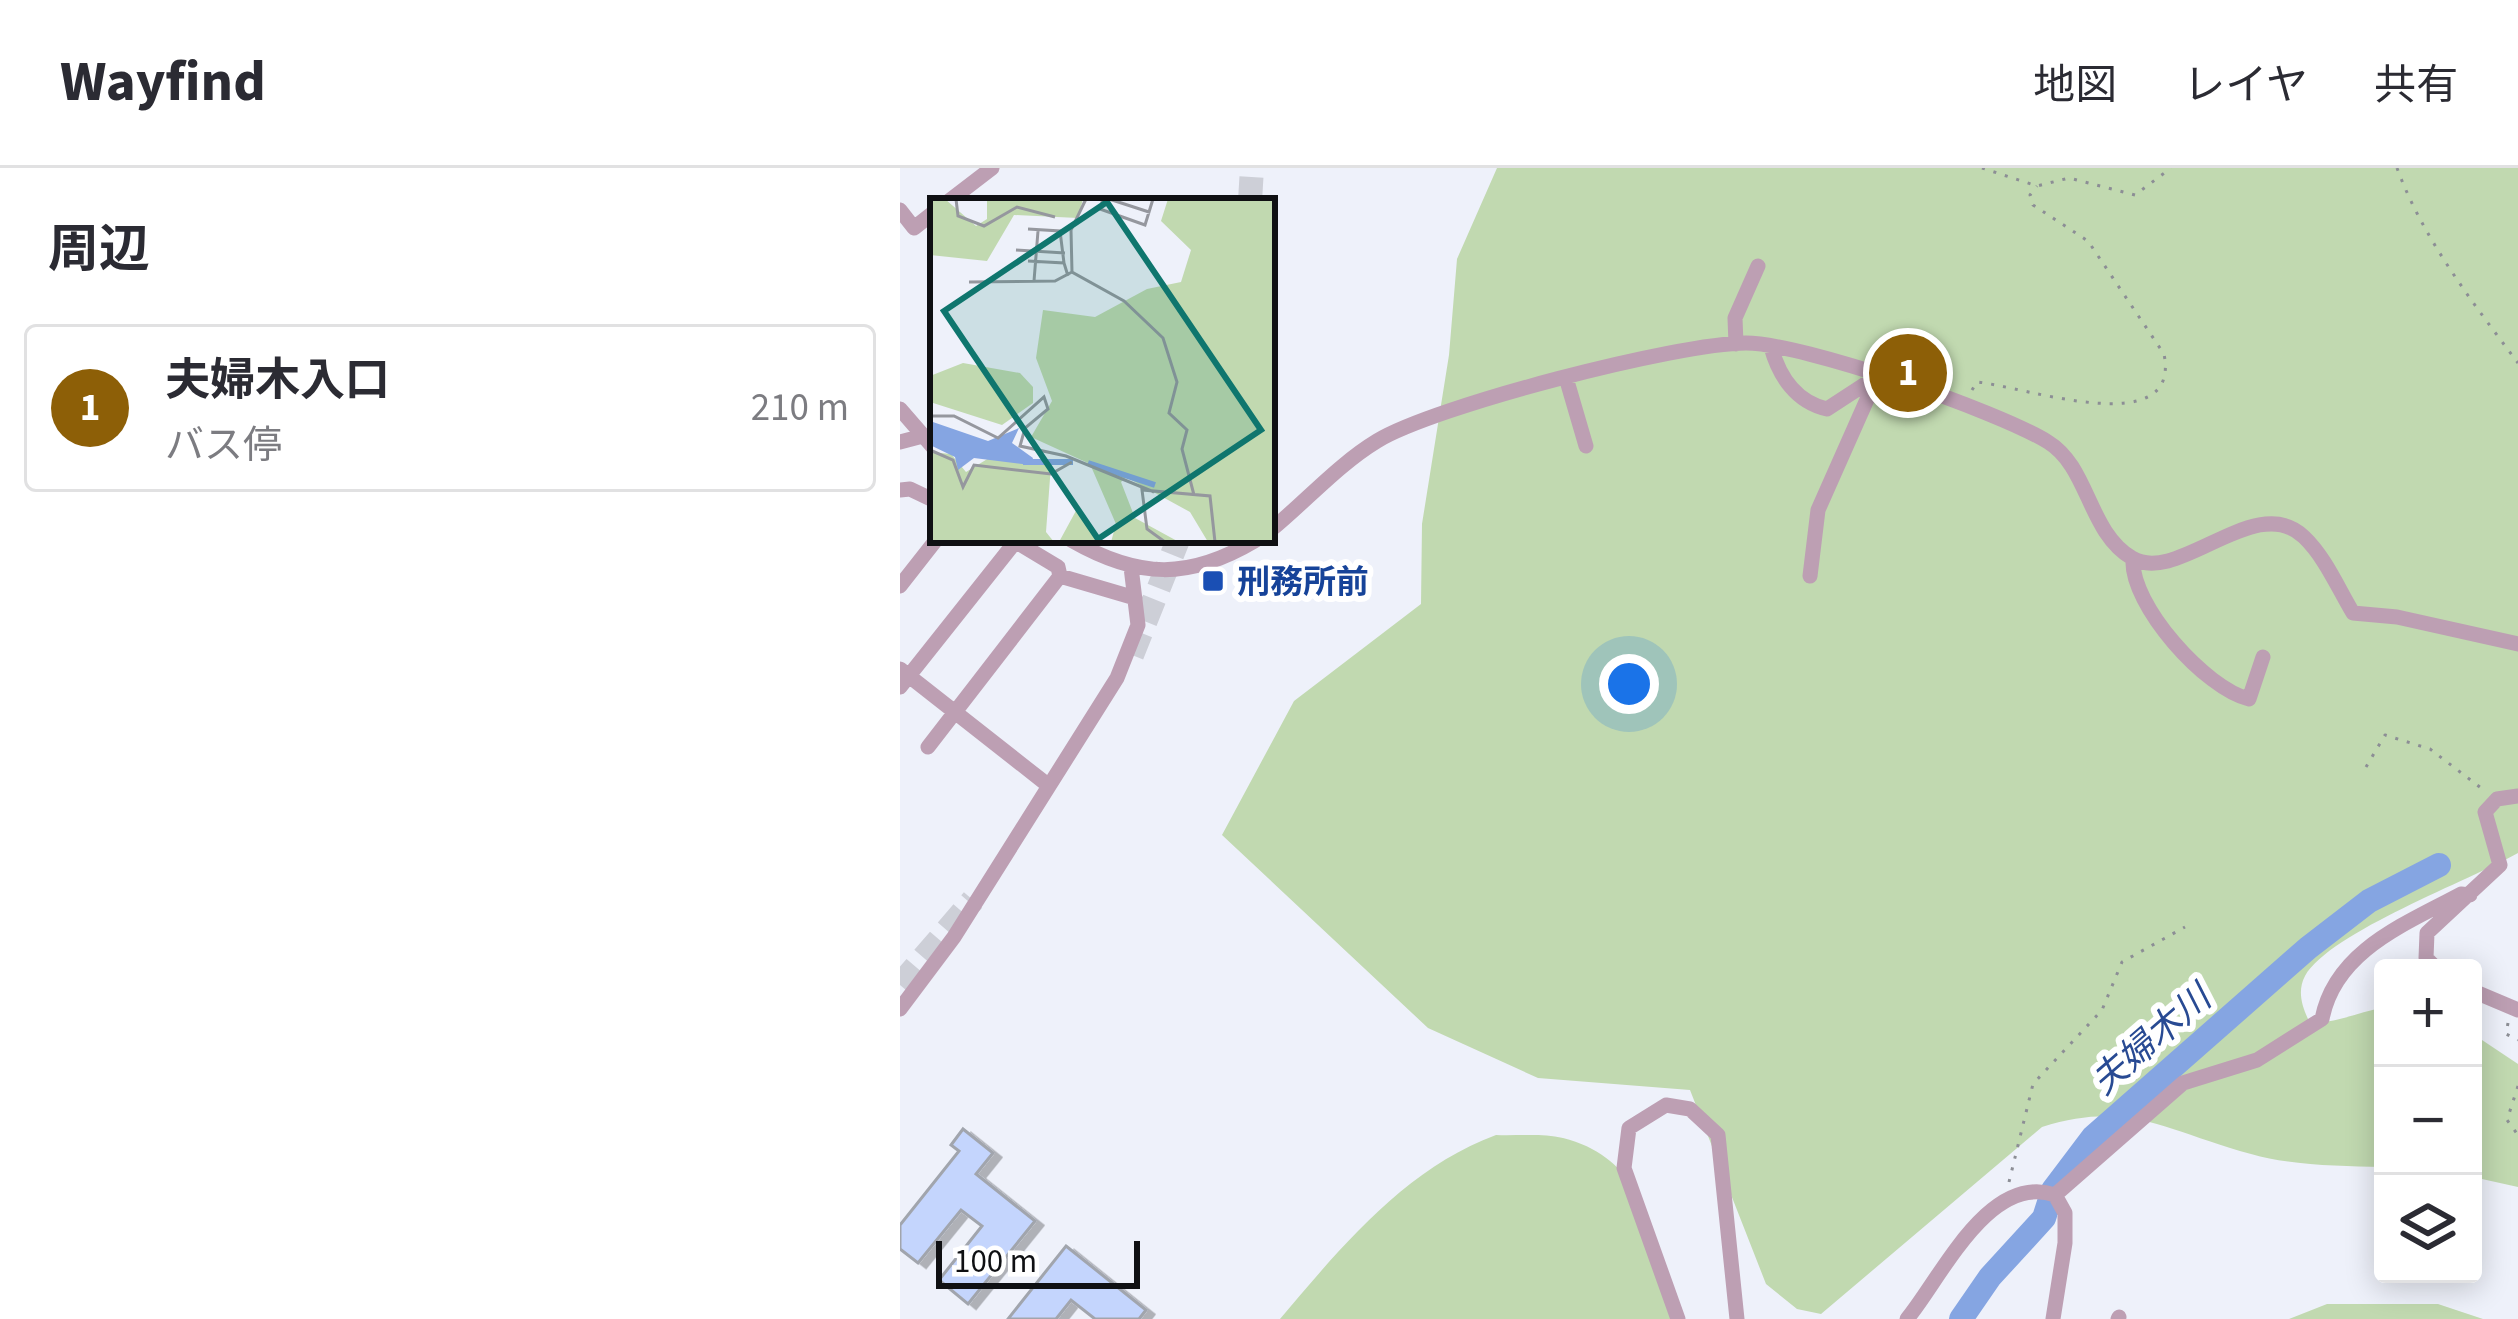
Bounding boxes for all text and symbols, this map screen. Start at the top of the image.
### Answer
text: Wayfind [60,42,266,123]
text: 地図 [2033,56,2117,116]
text: レイヤ [2183,56,2308,116]
text: 共有 [2374,56,2458,116]
inset map [930,198,1275,543]
text: 周辺 [48,214,150,286]
pin: 1 [1869,328,1947,418]
text: 夫婦木入口 [165,349,390,413]
text: 1 [80,380,100,436]
text: 210 m [751,380,849,436]
text: バス停 [165,418,282,474]
place label: 刑務所前 [1237,559,1369,606]
marker: 刑務所前 [1200,568,1226,594]
your location [1599,654,1659,714]
map controls [2374,959,2482,1283]
button: + [2374,959,2482,1067]
water label: 夫婦木川 [2080,971,2225,1107]
button: − [2374,1067,2482,1175]
button: layers [2374,1175,2482,1283]
scale bar [936,1235,1140,1288]
text: 100 m [954,1238,1037,1285]

